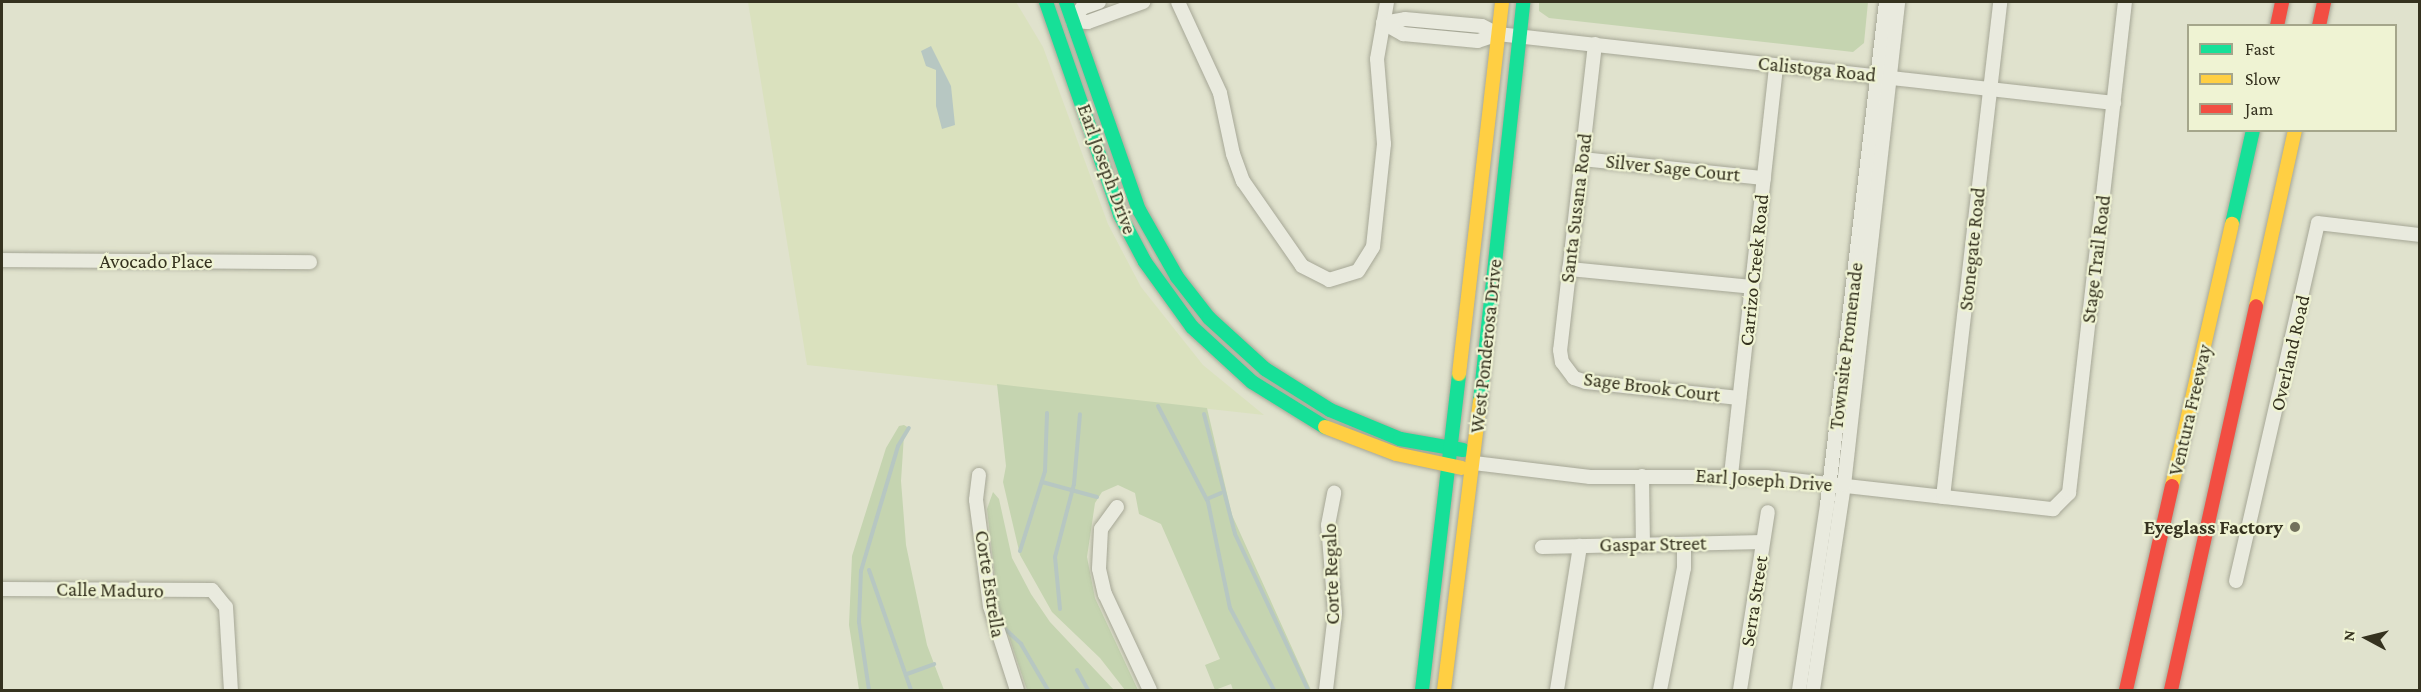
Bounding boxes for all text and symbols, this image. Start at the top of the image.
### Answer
legend [2187,24,2397,132]
text: Fast [2245,39,2275,59]
street label: Calistoga Road [1757,51,1877,87]
text: Slow [2245,69,2280,89]
text: Jam [2245,99,2273,119]
street label: Earl Joseph Drive [1072,101,1142,237]
street label: Santa Susana Road [1555,132,1597,284]
street label: Silver Sage Court [1605,149,1741,187]
street label: Stonegate Road [1954,186,1990,312]
street label: Carrizo Creek Road [1734,193,1774,347]
street label: Stage Trail Road [2076,194,2116,324]
street label: Avocado Place [99,249,213,273]
street label: West Ponderosa Drive [1465,258,1507,434]
street label: Townsite Promenade [1824,261,1868,431]
street label: Overland Road [2265,293,2315,413]
street label: Ventura Freeway [2163,342,2217,478]
street label: Sage Brook Court [1582,367,1722,407]
street label: Earl Joseph Drive [1695,463,1833,497]
place label: Eyeglass Factory [2144,515,2283,539]
marker: Eyeglass Factory [2288,520,2302,534]
street label: Corte Regalo [1317,523,1345,625]
street label: Corte Estrella [970,529,1010,639]
street label: Gaspar Street [1599,531,1707,557]
street label: Serra Street [1735,554,1773,648]
street label: Calle Maduro [56,577,164,603]
north arrow [2337,608,2397,668]
text: N [2340,629,2358,642]

